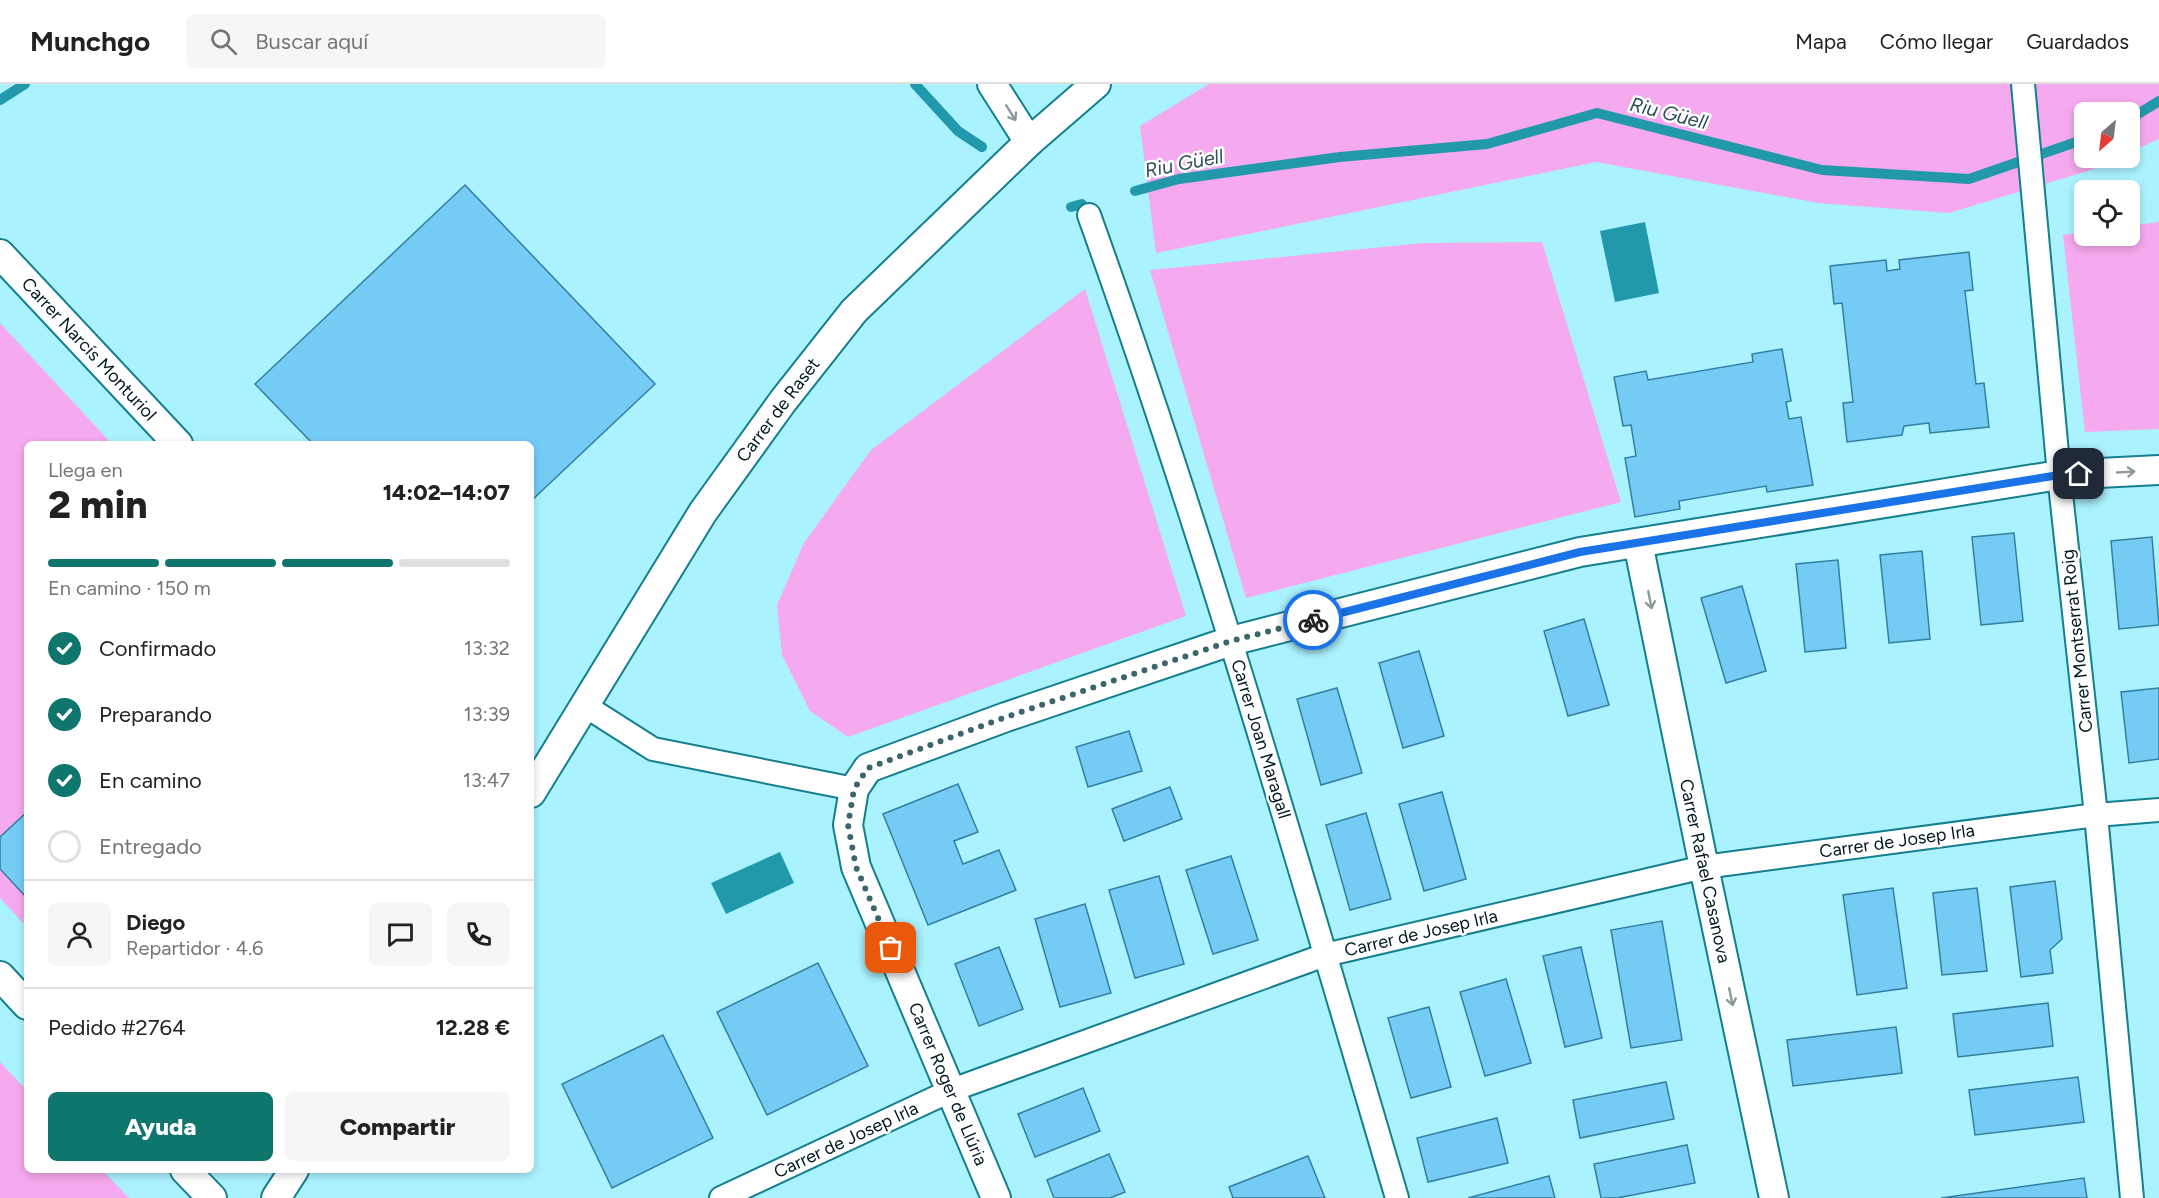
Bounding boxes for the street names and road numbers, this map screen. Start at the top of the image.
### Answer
street label: Carrer Narcís Monturiol [17,273,161,425]
street label: Carrer de Raset [732,353,825,467]
street label: Carrer Montserrat Roig [2056,548,2098,734]
street label: Carrer Joan Maragall [1226,657,1296,821]
street label: Carrer Rafael Casanova [1675,777,1735,965]
street label: Carrer de Josep Irla [1818,819,1976,863]
street label: Carrer de Josep Irla [1342,905,1500,961]
street label: Carrer Roger de Llúria [904,999,992,1169]
street label: Carrer de Josep Irla [770,1097,922,1183]

